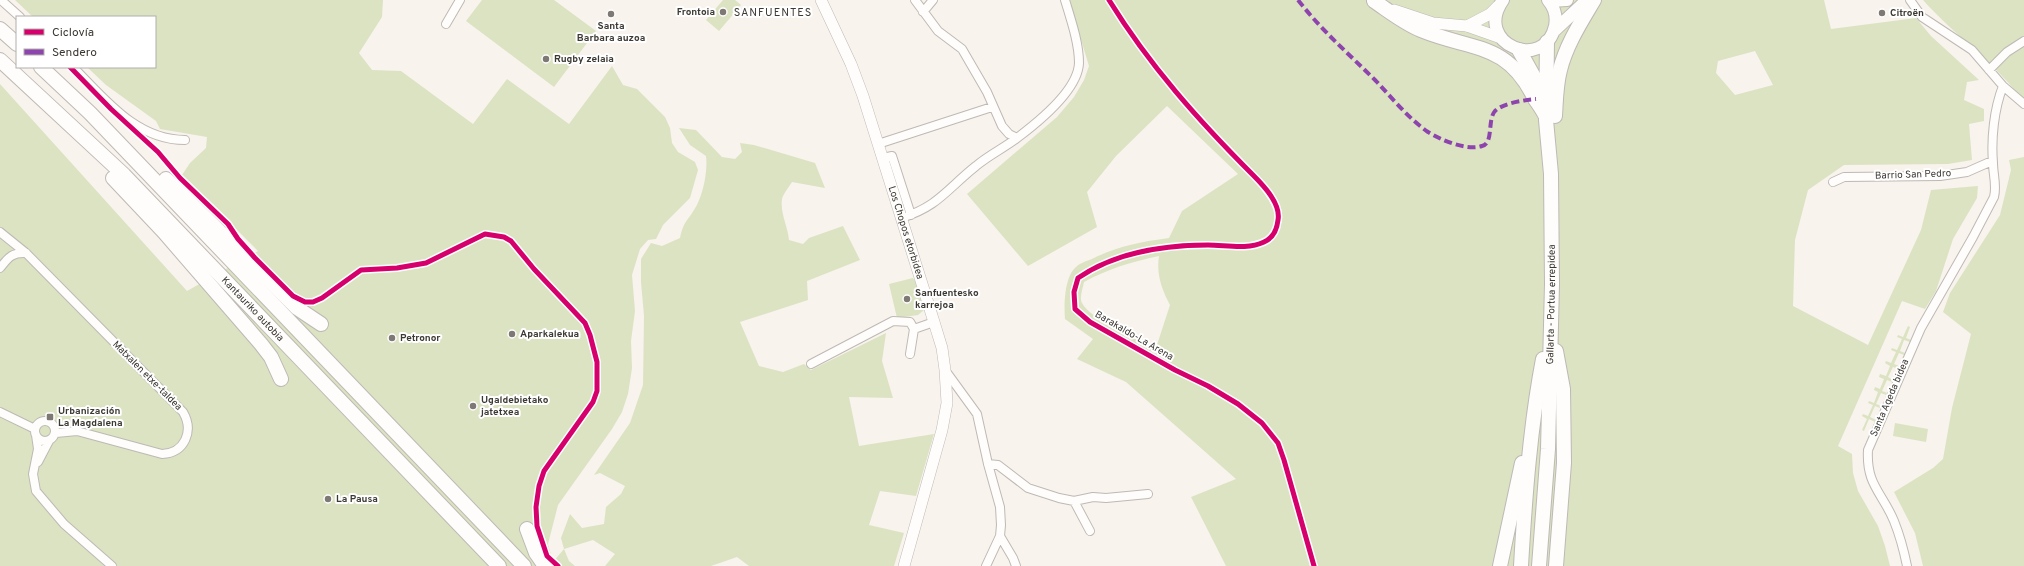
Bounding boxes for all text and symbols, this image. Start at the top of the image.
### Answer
place label: Frontoia [677,6,715,19]
district label: SANFUENTES [734,6,812,20]
marker: Frontoia [718,7,728,17]
place label: Citroën [1890,7,1924,20]
marker: Citroën [1877,8,1887,18]
marker: Santa Barbara auzoa [606,9,616,19]
legend [16,16,156,68]
place label: Santa Barbara auzoa [577,20,645,45]
text: Ciclovía [52,25,94,41]
text: Sendero [52,45,97,61]
place label: Rugby zelaia [554,53,614,66]
marker: Rugby zelaia [541,54,551,64]
street label: Barrio San Pedro [1875,167,1952,183]
street label: Los Chopos etorbidea [885,184,927,281]
street label: Gallarta - Portua errepidea [1544,244,1559,365]
street label: Kantauriko autobia [219,274,287,344]
place label: Sanfuentesko karrejoa [915,287,979,312]
marker: Sanfuentesko karrejoa [902,294,912,304]
street label: Barakaldo-La Arena [1092,308,1176,364]
place label: Aparkalekua [520,328,579,341]
marker: Aparkalekua [507,329,517,339]
place label: Petronor [400,332,441,345]
marker: Petronor [387,333,397,343]
street label: Matxalen etxe-taldea [109,338,185,414]
street label: Santa Ageda bidea [1868,357,1912,439]
place label: Ugaldebietako jatetxea [480,394,549,419]
marker: Ugaldebietako jatetxea [468,401,478,411]
place label: Urbanización La Magdalena [58,405,123,430]
marker: Urbanización La Magdalena [45,412,55,422]
place label: La Pausa [336,493,378,506]
marker: La Pausa [323,494,333,504]

